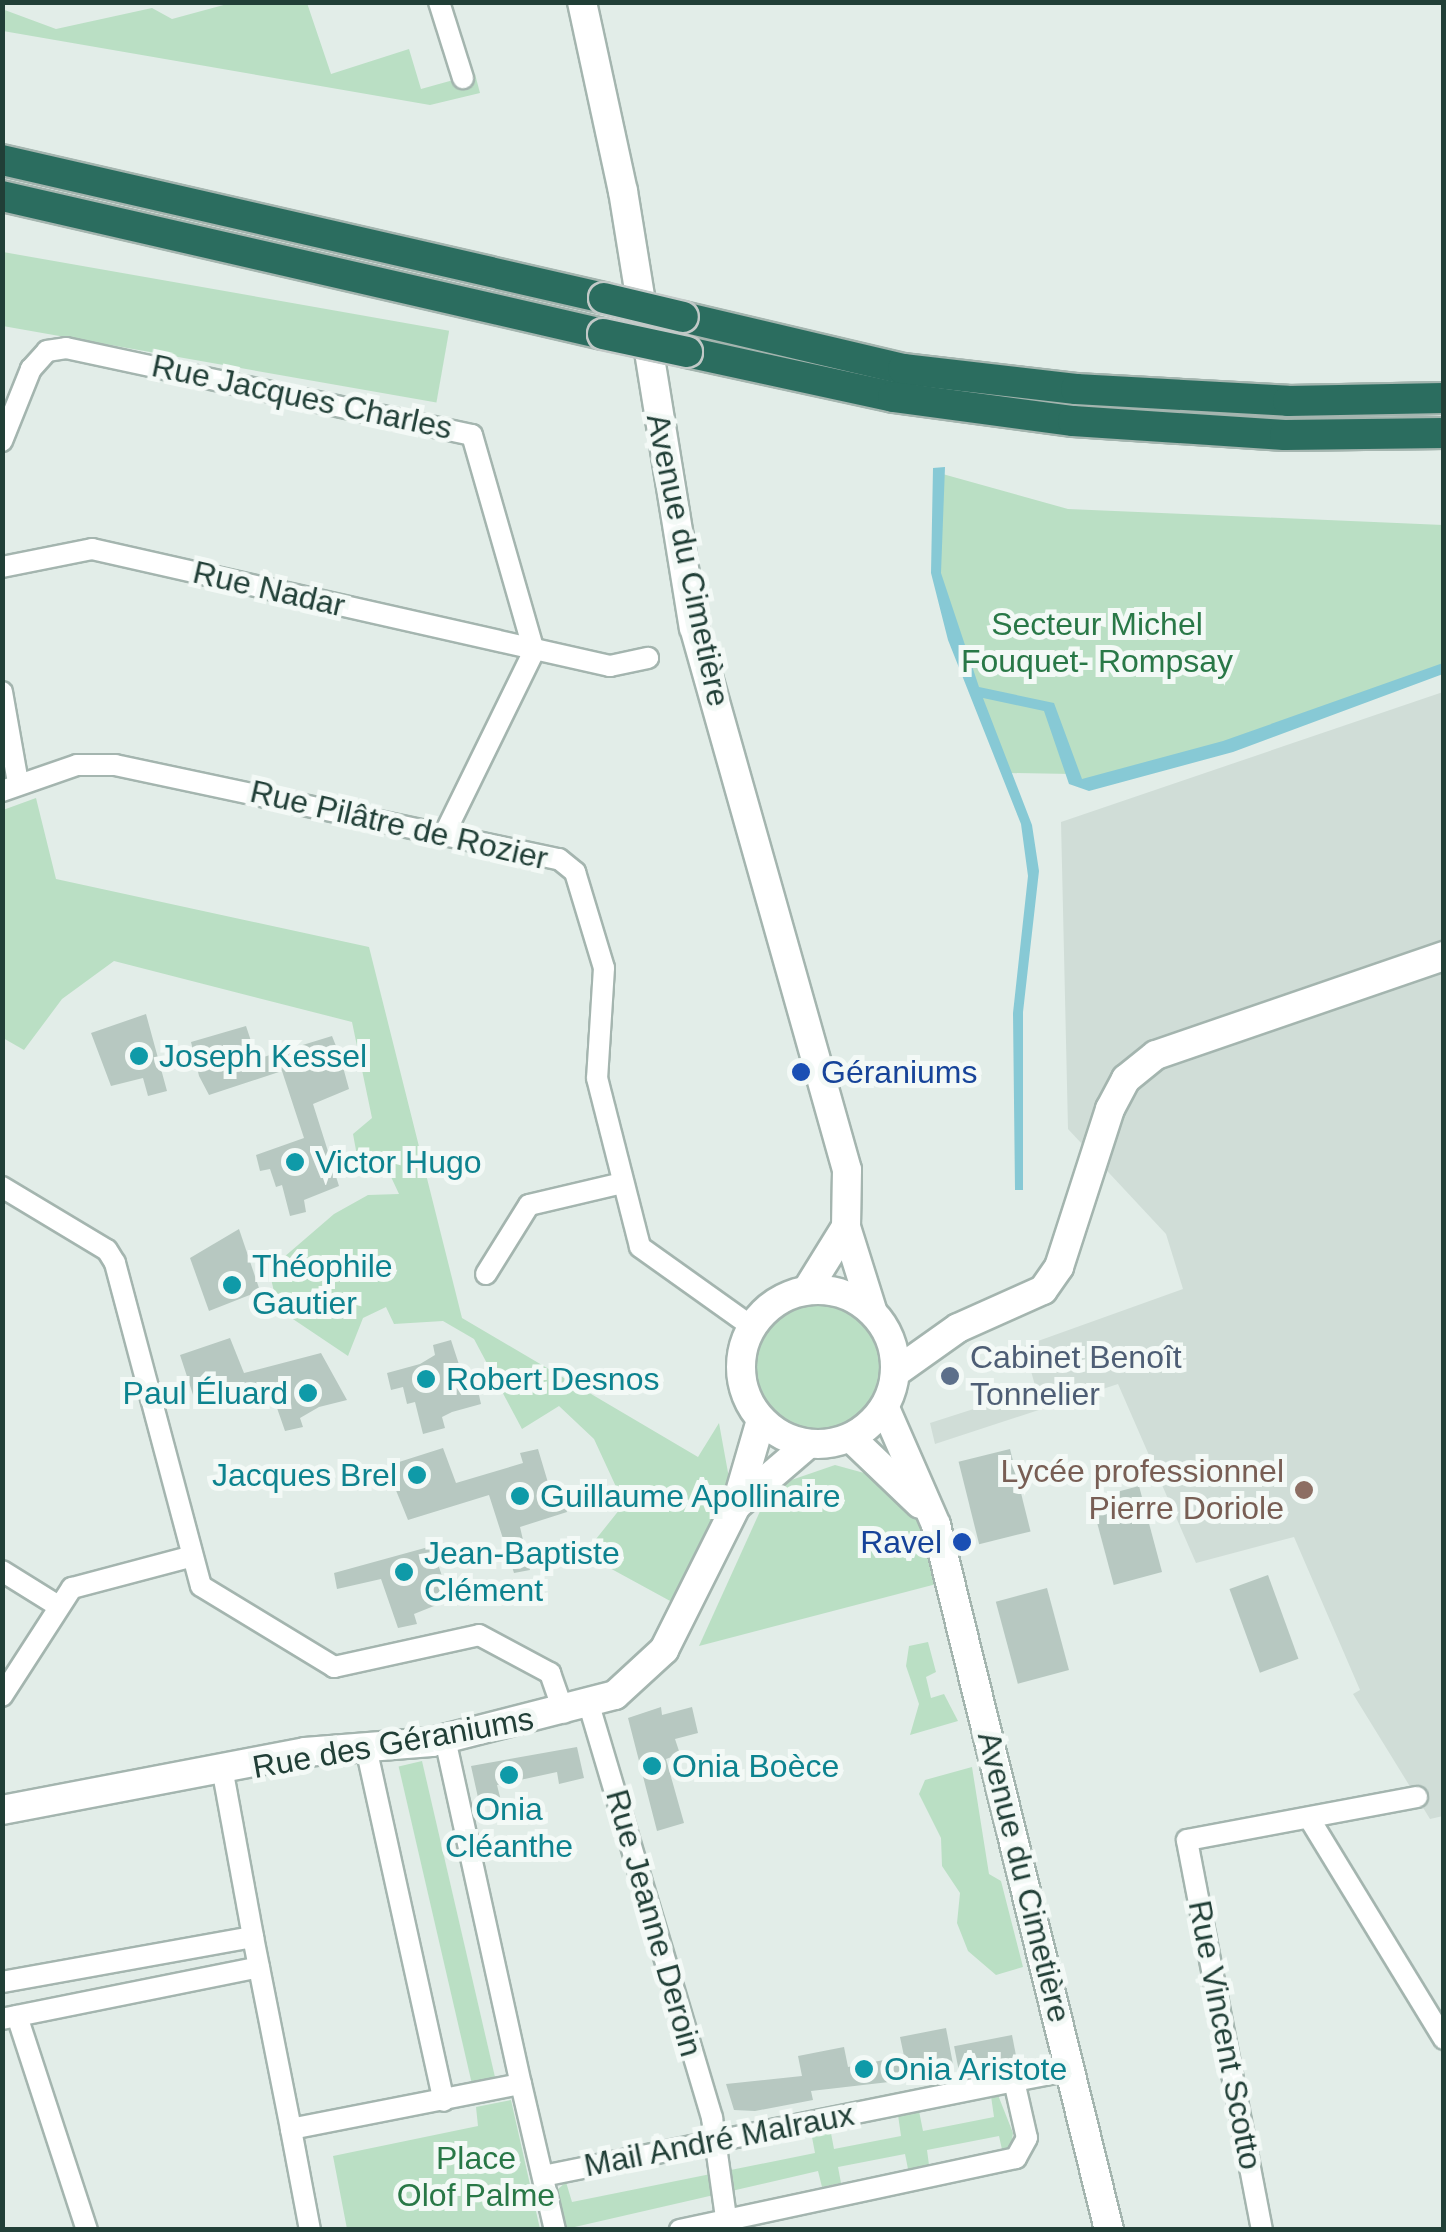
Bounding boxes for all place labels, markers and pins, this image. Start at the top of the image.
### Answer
place label: Joseph Kessel [159,1037,367,1075]
marker: Joseph Kessel [128,1045,150,1067]
place label: Géraniums [821,1053,978,1091]
marker: Géraniums [790,1061,812,1083]
place label: Victor Hugo [315,1143,482,1181]
marker: Victor Hugo [284,1151,306,1173]
place label: Théophile Gautier [252,1248,393,1323]
marker: Théophile Gautier [221,1274,243,1296]
place label: Cabinet Benoît Tonnelier [970,1339,1182,1414]
place label: Robert Desnos [446,1360,659,1398]
marker: Cabinet Benoît Tonnelier [939,1365,961,1387]
marker: Robert Desnos [415,1368,437,1390]
place label: Paul Éluard [123,1374,288,1412]
marker: Paul Éluard [297,1382,319,1404]
place label: Lycée professionnel Pierre Doriole [1001,1453,1284,1528]
place label: Jacques Brel [212,1456,397,1494]
marker: Jacques Brel [406,1464,428,1486]
place label: Guillaume Apollinaire [540,1477,842,1515]
marker: Lycée professionnel Pierre Doriole [1293,1479,1315,1501]
marker: Guillaume Apollinaire [509,1485,531,1507]
place label: Ravel [860,1523,942,1561]
marker: Ravel [951,1531,973,1553]
place label: Jean-Baptiste Clément [424,1535,620,1610]
marker: Jean-Baptiste Clément [393,1561,415,1583]
place label: Onia Boèce [672,1747,839,1785]
marker: Onia Boèce [641,1755,663,1777]
marker: Onia Cléanthe [498,1764,520,1786]
place label: Onia Cléanthe [445,1791,573,1866]
place label: Onia Aristote [884,2050,1069,2088]
marker: Onia Aristote [853,2058,875,2080]

